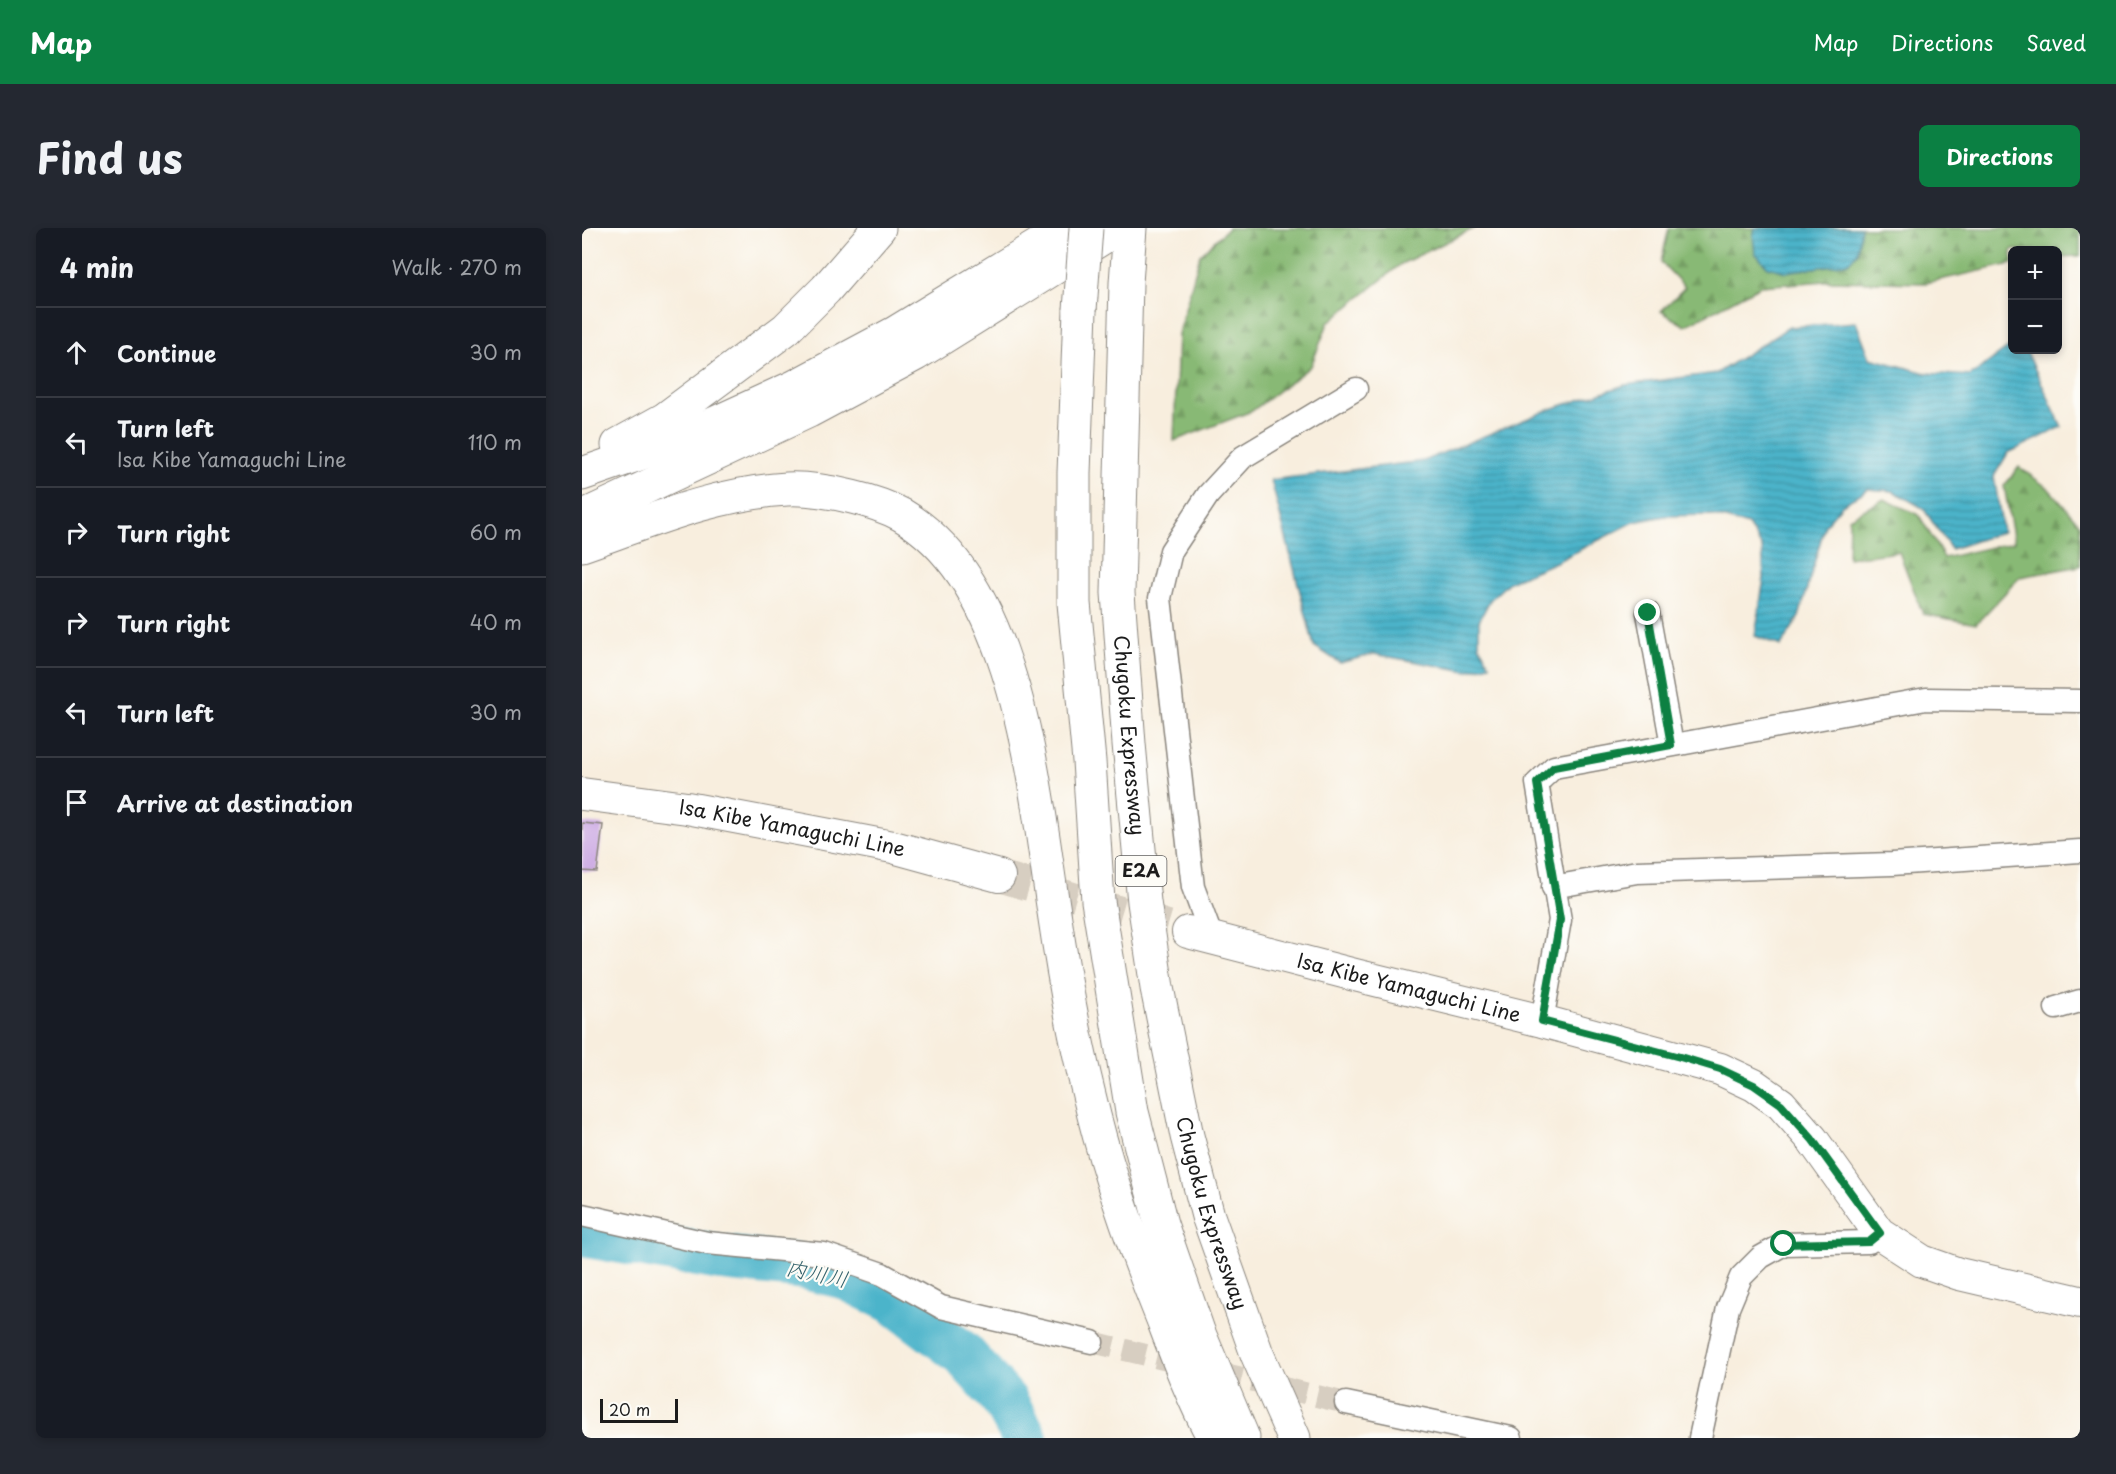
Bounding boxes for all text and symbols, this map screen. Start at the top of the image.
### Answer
text: Map [30,21,92,64]
text: Map [1813,26,1858,58]
text: Directions [1891,26,1993,58]
text: Saved [2026,26,2086,58]
text: Find us [36,125,183,188]
button: Directions [1919,125,2080,187]
map controls [2008,246,2062,354]
button: + [2008,246,2062,300]
text: 4 min [60,248,134,287]
text: Walk · 270 m [391,252,522,282]
button: − [2008,300,2062,354]
icon: ahead [60,336,93,369]
text: Continue [117,336,216,369]
text: 30 m [469,337,522,367]
text: Turn left [117,411,214,444]
icon: left [60,426,93,459]
text: 110 m [468,427,522,457]
text: Isa Kibe Yamaguchi Line [117,444,347,474]
icon: right [60,516,93,549]
text: Turn right [117,516,230,549]
text: 60 m [470,517,522,547]
route end [1634,599,1660,625]
icon: right [60,606,93,639]
text: Turn right [117,606,230,639]
text: 40 m [470,607,522,637]
street label: Chugoku Expressway [1107,634,1154,837]
icon: left [60,696,93,729]
text: Turn left [117,696,214,729]
text: 30 m [469,697,522,727]
icon: arrive [60,786,93,819]
text: Arrive at destination [117,786,353,819]
street label: Isa Kibe Yamaguchi Line [677,791,909,864]
road number: E2A [1116,856,1166,886]
street label: Isa Kibe Yamaguchi Line [1294,945,1524,1029]
street label: Chugoku Expressway [1169,1114,1256,1313]
route start [1770,1230,1796,1256]
water label: 内川川 [783,1250,852,1294]
scale bar [600,1396,678,1424]
text: 20 m [609,1397,650,1421]

